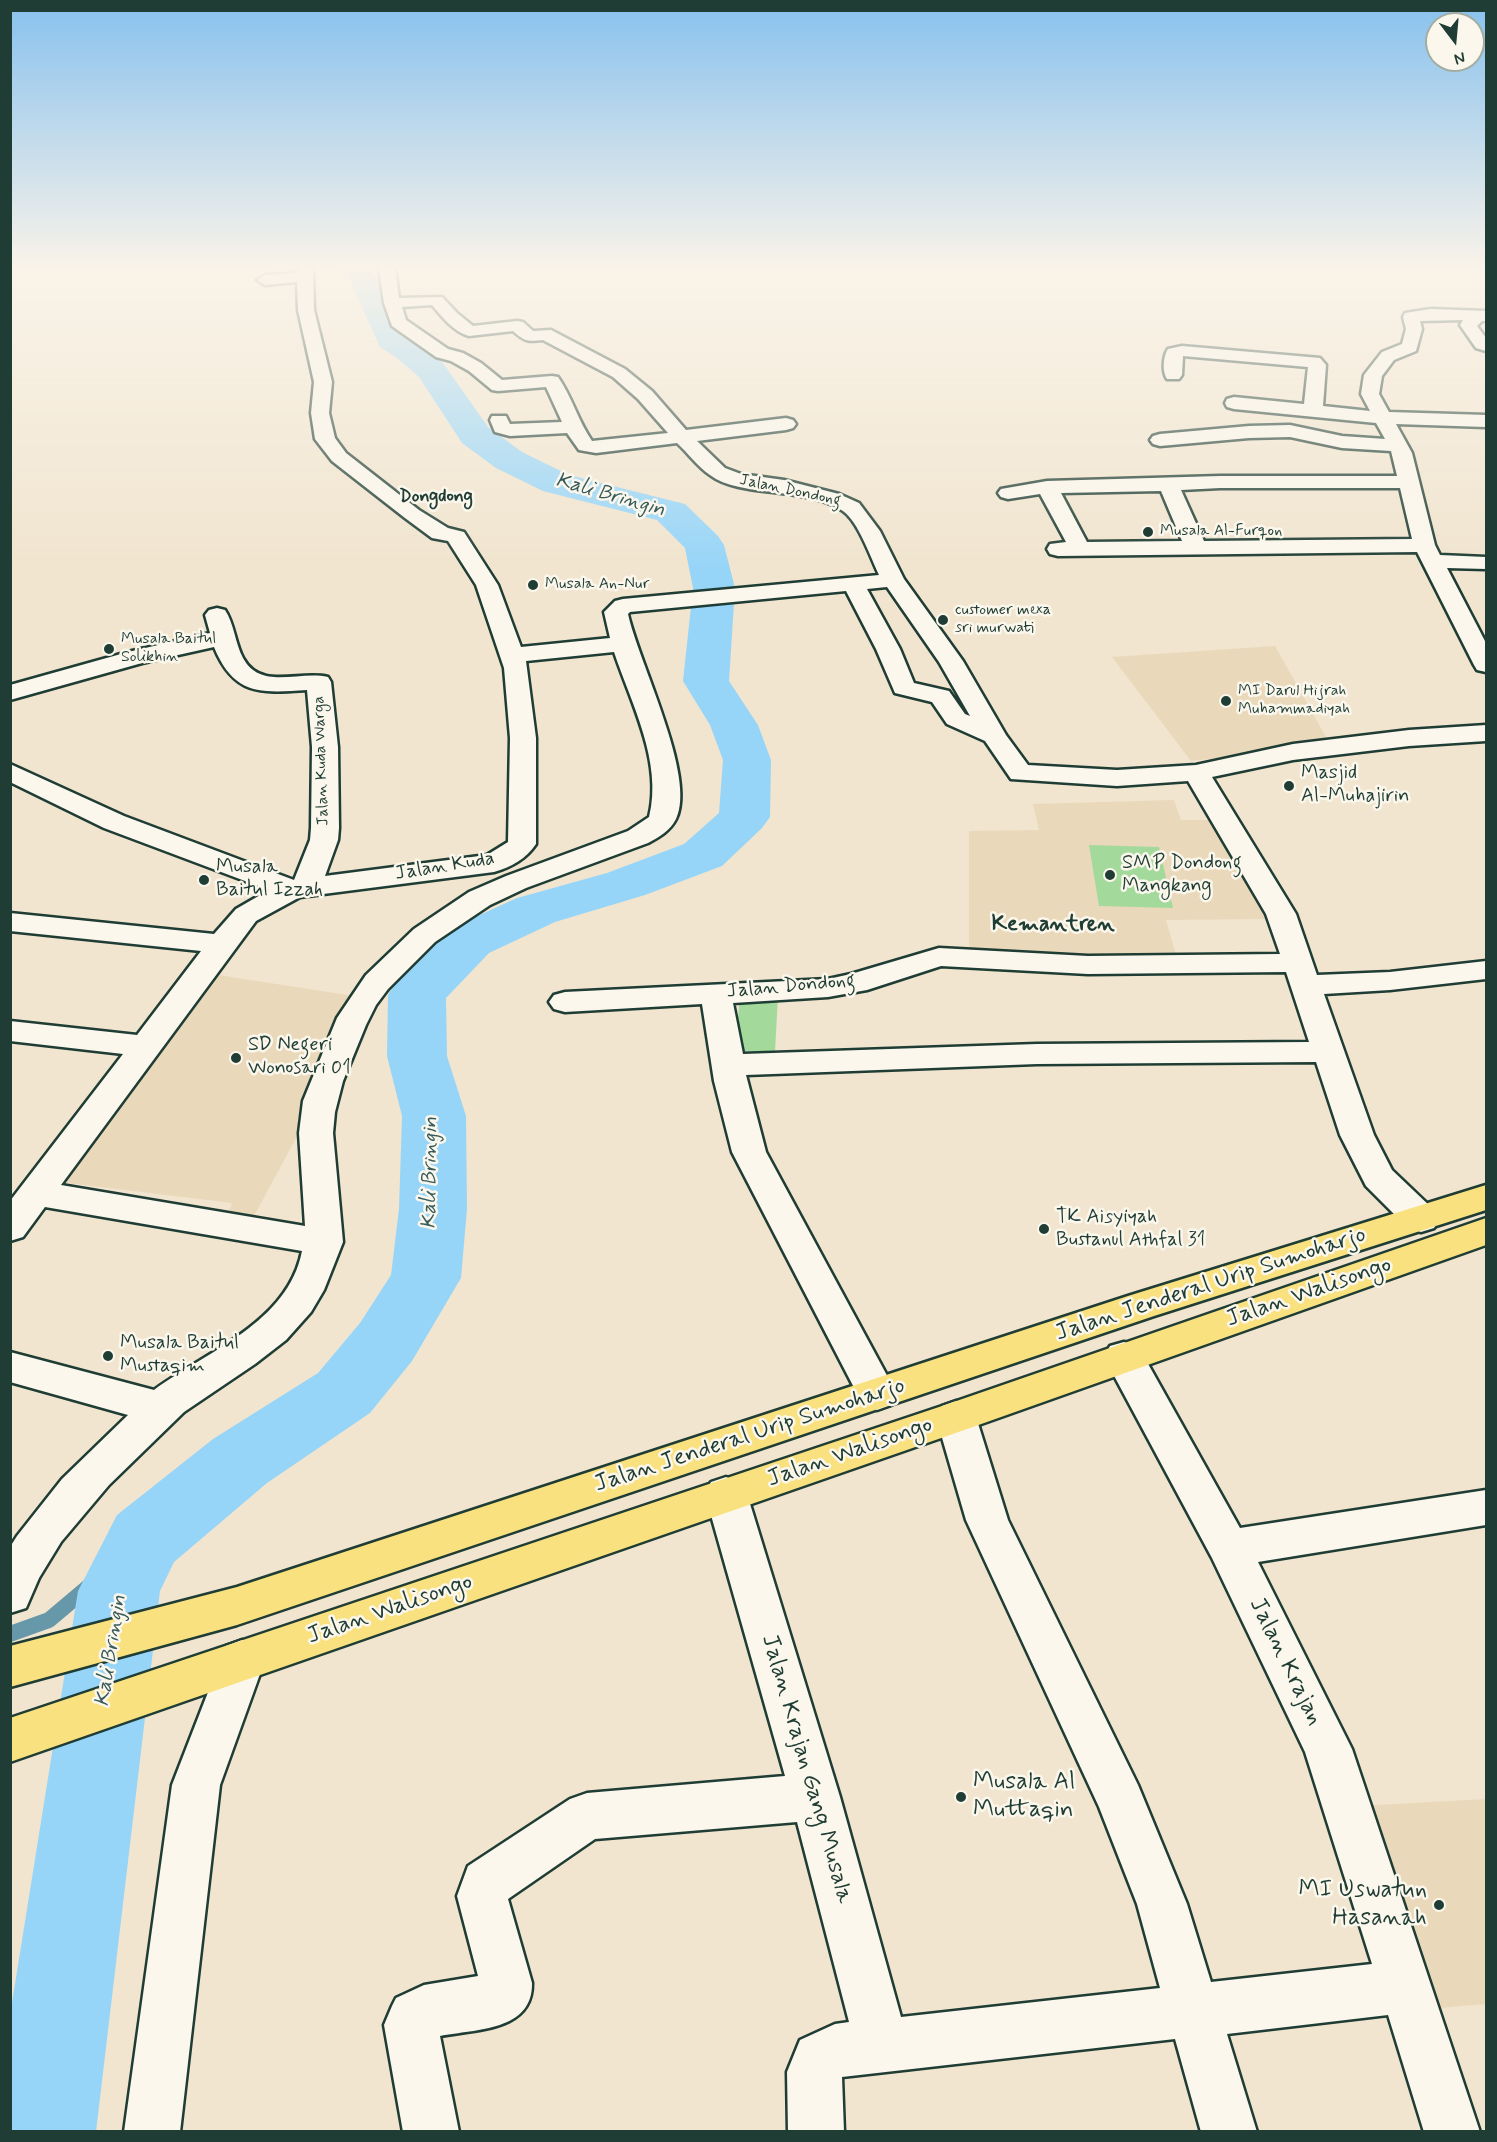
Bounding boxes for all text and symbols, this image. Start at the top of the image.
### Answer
north arrow [1425,12,1485,72]
text: N [1452,46,1468,69]
water label: Kali Bringin [552,468,668,524]
street label: Jalan Dondong [737,471,843,511]
district label: Dongdong [399,486,473,508]
place label: Musala Al-Furqon [1160,522,1282,542]
marker: Musala Al-Furqon [1141,525,1155,539]
place label: Musala An-Nur [545,575,649,595]
marker: Musala An-Nur [526,578,540,592]
place label: customer mexa sri murwati [955,601,1051,639]
marker: customer mexa sri murwati [936,613,950,627]
place label: Musala Baitul Solikhin [121,630,216,668]
marker: Musala Baitul Solikhin [102,642,116,656]
place label: MI Darul Hijrah Muhammadiyah [1238,682,1350,720]
marker: MI Darul Hijrah Muhammadiyah [1219,694,1233,708]
street label: Jalan Kuda Warga [310,696,334,826]
place label: Masjid Al-Muhajirin [1301,762,1409,809]
marker: Masjid Al-Muhajirin [1282,779,1296,793]
street label: Jalan Kuda [394,847,496,887]
place label: SMP Dondong Mangkang [1122,852,1242,899]
place label: Musala Baitul Izzah [216,856,323,903]
marker: SMP Dondong Mangkang [1103,868,1117,882]
marker: Musala Baitul Izzah [197,873,211,887]
district label: Kemantren [992,912,1114,938]
street label: Jalan Dondong [726,969,856,1005]
place label: SD Negeri Wonosari 01 [248,1034,351,1081]
marker: SD Negeri Wonosari 01 [229,1051,243,1065]
water label: Kali Bringin [417,1117,445,1229]
place label: TK Aisyiyah Bustanul Athfal 31 [1056,1206,1205,1253]
street label: Jalan Jenderal Urip Sumoharjo [1052,1221,1370,1349]
marker: TK Aisyiyah Bustanul Athfal 31 [1037,1222,1051,1236]
street label: Jalan Walisongo [1223,1251,1395,1335]
place label: Musala Baitul Mustaqim [120,1332,239,1379]
marker: Musala Baitul Mustaqim [101,1349,115,1363]
street label: Jalan Jenderal Urip Sumoharjo [591,1372,909,1500]
street label: Jalan Walisongo [764,1411,936,1495]
street label: Jalan Walisongo [304,1568,476,1652]
water label: Kali Bringin [91,1593,133,1709]
street label: Jalan Krajan [1242,1593,1328,1731]
street label: Jalan Krajan Gang Musala [754,1631,858,1907]
place label: Musala Al Muttaqin [973,1769,1075,1825]
marker: Musala Al Muttaqin [954,1790,968,1804]
place label: MI Uswatun Hasanah [1299,1877,1427,1933]
marker: MI Uswatun Hasanah [1432,1898,1446,1912]

